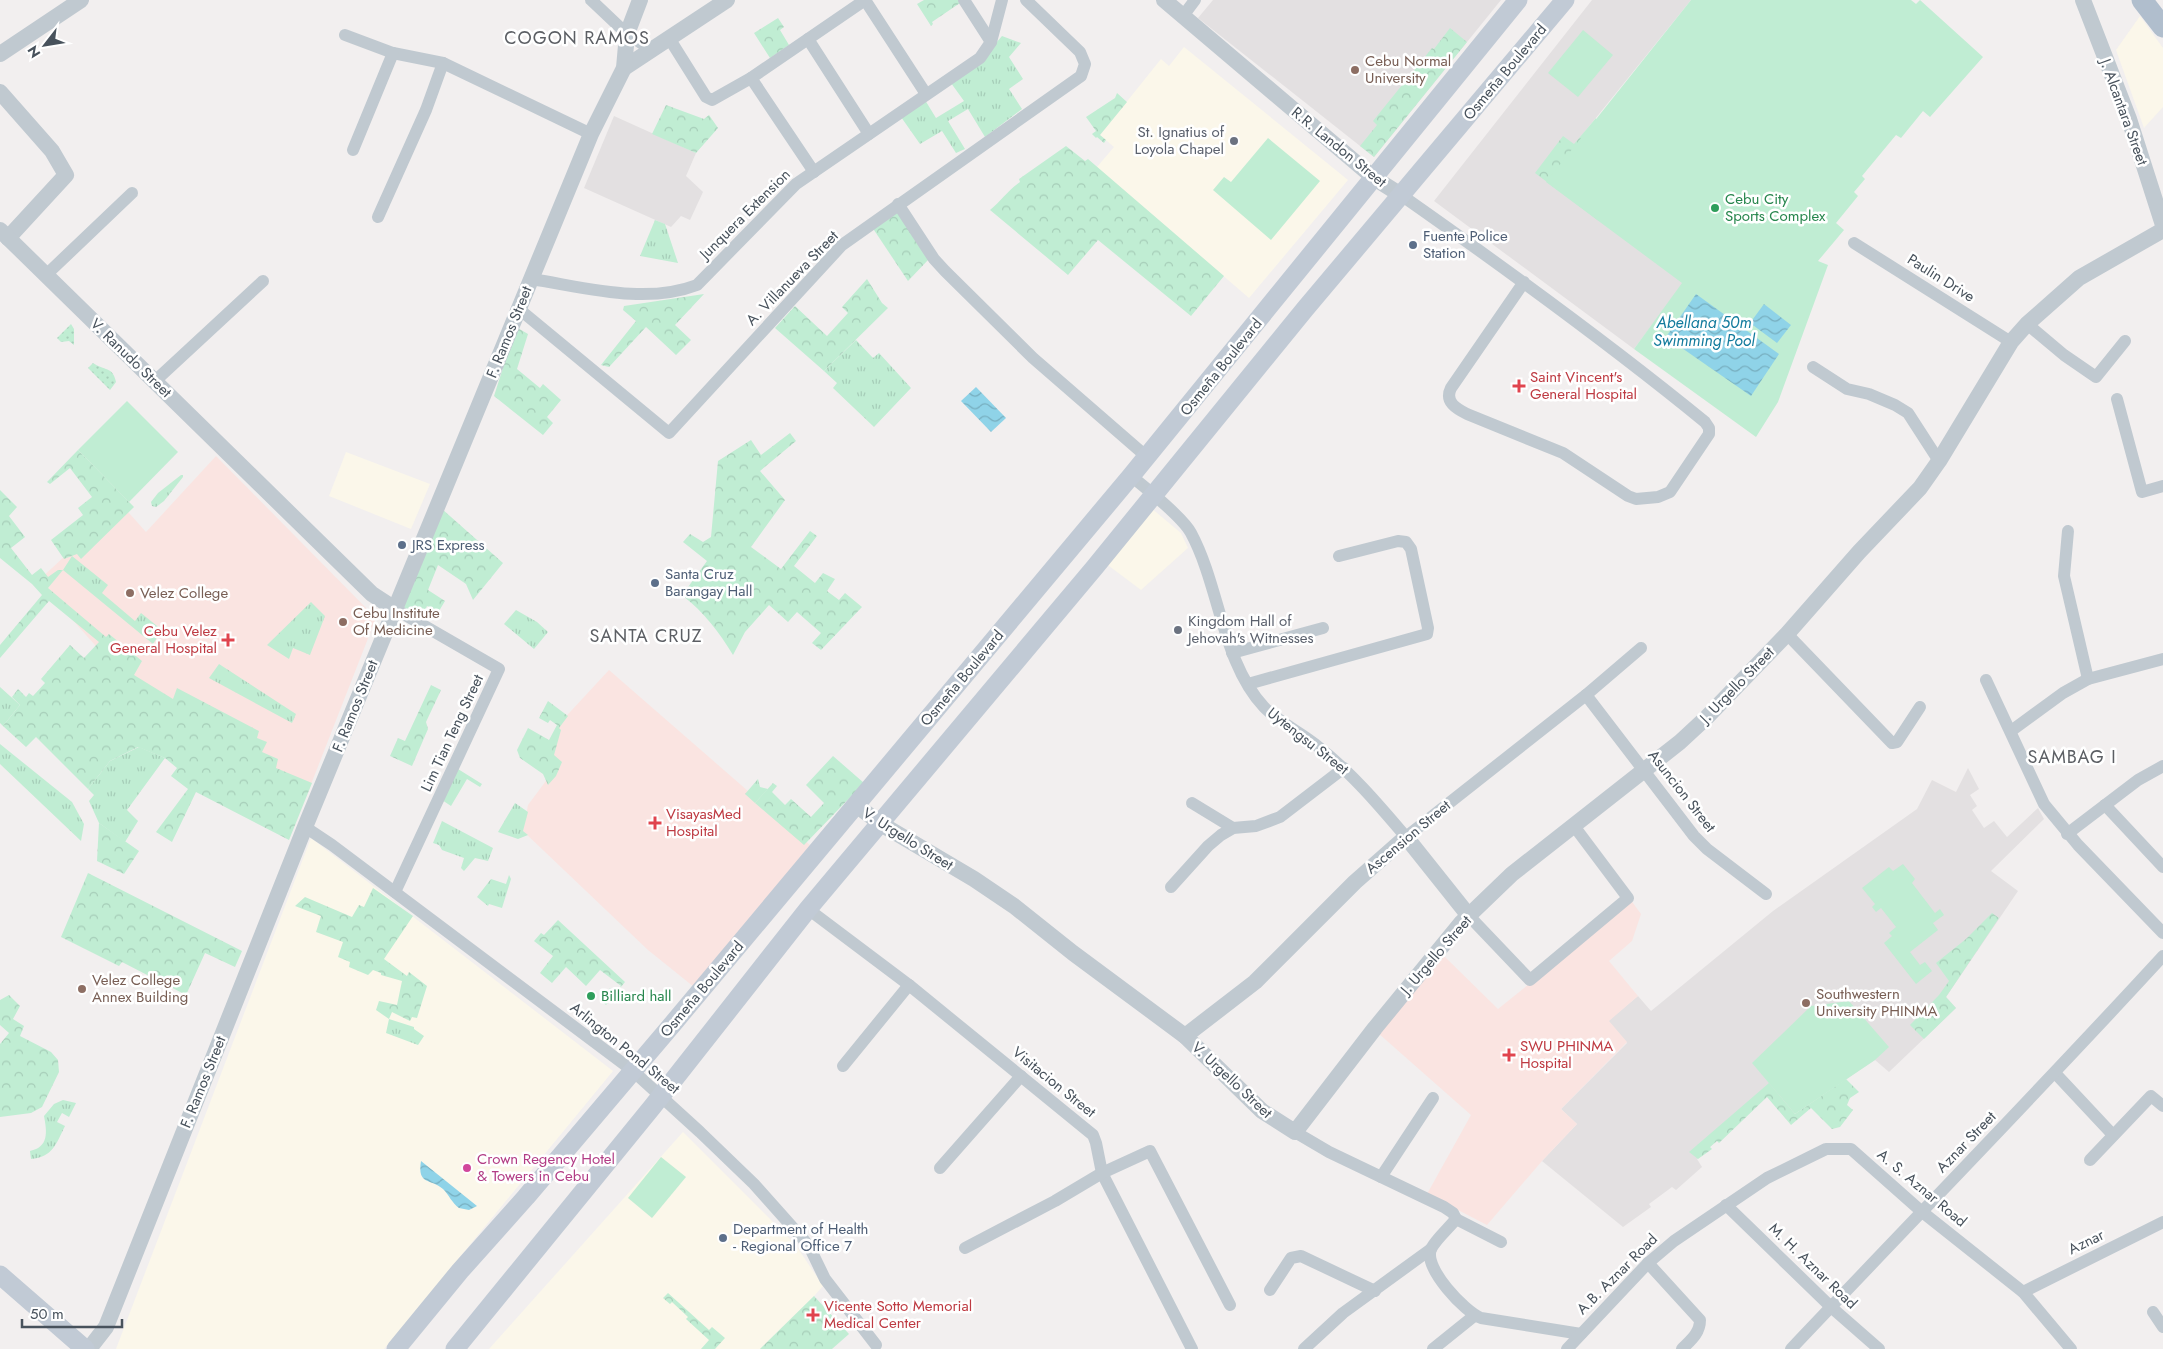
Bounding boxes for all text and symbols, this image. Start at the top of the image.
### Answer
street label: Osmeña Boulevard [1458,19,1552,125]
north arrow [20,20,70,70]
district label: COGON RAMOS [504,25,650,51]
text: N [22,42,45,62]
place label: Cebu Normal University [1365,50,1451,89]
street label: J. Alcantara Street [2094,54,2154,169]
marker: Cebu Normal University [1349,64,1361,76]
street label: R.R. Landon Street [1287,102,1392,193]
place label: St. Ignatius of Loyola Chapel [1134,121,1225,160]
marker: St. Ignatius of Loyola Chapel [1228,135,1240,147]
street label: Junquera Extension [693,164,795,266]
place label: Cebu City Sports Complex [1725,188,1826,227]
marker: Cebu City Sports Complex [1709,202,1721,214]
street label: A. Villanueva Street [741,225,843,330]
place label: Fuente Police Station [1423,225,1508,264]
marker: Fuente Police Station [1407,239,1419,251]
street label: Paulin Drive [1903,249,1979,308]
street label: F. Ramos Street [481,282,538,381]
water label: Abellana 50m Swimming Pool [1653,311,1756,352]
street label: V. Ranudo Street [85,313,177,403]
street label: Osmeña Boulevard [1175,314,1267,420]
place label: Saint Vincent's General Hospital [1530,366,1637,405]
marker: Saint Vincent's General Hospital [1512,379,1526,393]
place label: JRS Express [410,534,485,556]
marker: JRS Express [396,539,408,551]
place label: Santa Cruz Barangay Hall [665,563,752,602]
marker: Santa Cruz Barangay Hall [649,577,661,589]
place label: Velez College [140,582,228,604]
marker: Velez College [124,587,136,599]
place label: Cebu Institute Of Medicine [353,602,440,641]
place label: Kingdom Hall of Jehovah's Witnesses [1186,610,1314,649]
marker: Cebu Institute Of Medicine [337,616,349,628]
place label: Cebu Velez General Hospital [110,620,217,659]
district label: SANTA CRUZ [589,623,703,649]
marker: Kingdom Hall of Jehovah's Witnesses [1172,624,1184,636]
street label: Osmeña Boulevard [915,625,1009,731]
marker: Cebu Velez General Hospital [221,633,235,647]
street label: J. Urgello Street [1693,642,1779,730]
street label: F. Ramos Street [327,656,384,755]
street label: Lim Tian Teng Street [415,670,489,795]
street label: Uytengsu Street [1263,702,1354,780]
district label: SAMBAG I [2027,744,2117,770]
street label: Asuncion Street [1643,745,1721,837]
street label: Ascension Street [1361,795,1456,879]
street label: V. Urgello Street [858,802,958,876]
place label: VisayasMed Hospital [666,803,741,842]
marker: VisayasMed Hospital [648,816,662,830]
street label: J. Urgello Street [1394,910,1477,1001]
street label: Osmeña Boulevard [655,936,749,1042]
place label: Velez College Annex Building [92,969,188,1008]
marker: Velez College Annex Building [76,983,88,995]
place label: Southwestern University PHINMA [1816,983,1937,1022]
place label: Billiard hall [601,985,671,1007]
marker: Billiard hall [585,990,597,1002]
street label: Arlington Pond Street [565,997,685,1099]
marker: Southwestern University PHINMA [1800,997,1812,1009]
street label: F. Ramos Street [175,1032,232,1131]
place label: SWU PHINMA Hospital [1520,1035,1613,1074]
street label: V. Urgello Street [1187,1037,1278,1124]
street label: Visitacion Street [1007,1041,1101,1123]
marker: SWU PHINMA Hospital [1502,1048,1516,1062]
street label: Aznar Street [1931,1106,2001,1178]
street label: A. S. Aznar Road [1872,1144,1972,1232]
place label: Crown Regency Hotel & Towers in Cebu [477,1148,615,1187]
marker: Crown Regency Hotel & Towers in Cebu [461,1162,473,1174]
place label: Department of Health - Regional Office 7 [733,1218,868,1257]
street label: M. H. Aznar Road [1764,1218,1862,1314]
street label: Aznar [2064,1223,2109,1260]
street label: A.B. Aznar Road [1572,1229,1662,1319]
marker: Department of Health - Regional Office 7 [717,1232,729,1244]
place label: Vicente Sotto Memorial Medical Center [824,1295,972,1334]
scale bar [22,1296,122,1328]
text: 50 m [30,1303,64,1325]
marker: Vicente Sotto Memorial Medical Center [806,1308,820,1322]

